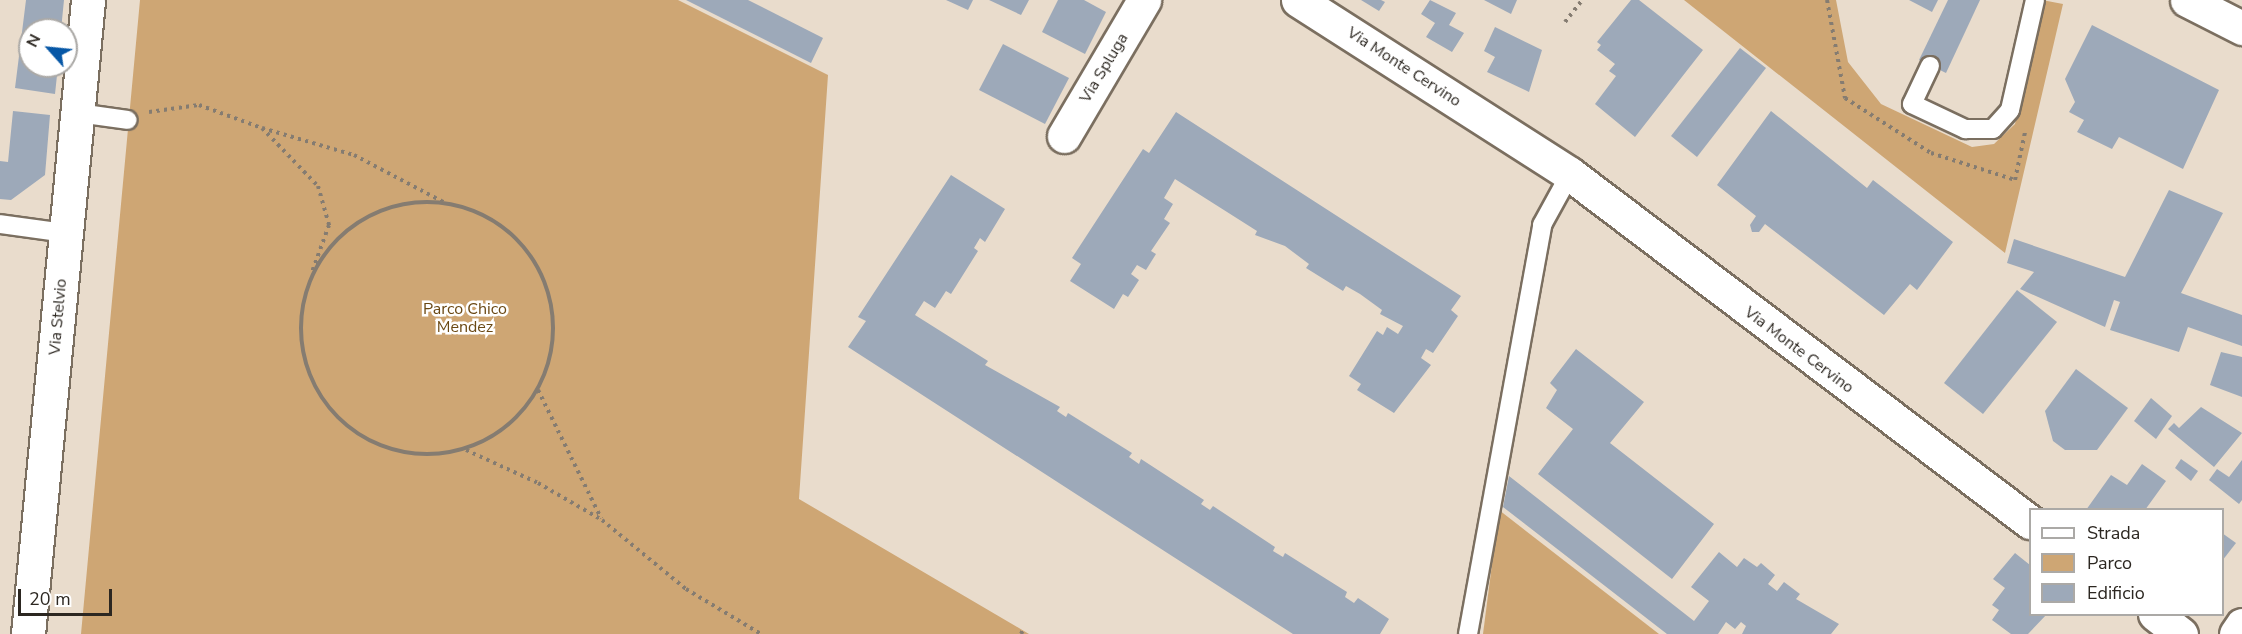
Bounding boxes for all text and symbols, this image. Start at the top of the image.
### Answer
north arrow [18,18,78,78]
street label: Via Monte Cervino [1343,23,1465,111]
text: N [21,30,46,51]
street label: Via Spluga [1076,30,1132,106]
street label: Via Stelvio [45,278,71,356]
park label: Parco Chico Mendez [423,299,507,337]
street label: Via Monte Cervino [1741,303,1857,397]
legend [2029,508,2224,616]
text: Strada [2087,521,2140,545]
text: Parco [2087,551,2132,575]
scale bar [21,577,116,615]
text: Edificio [2087,581,2145,605]
text: 20 m [29,587,71,611]

